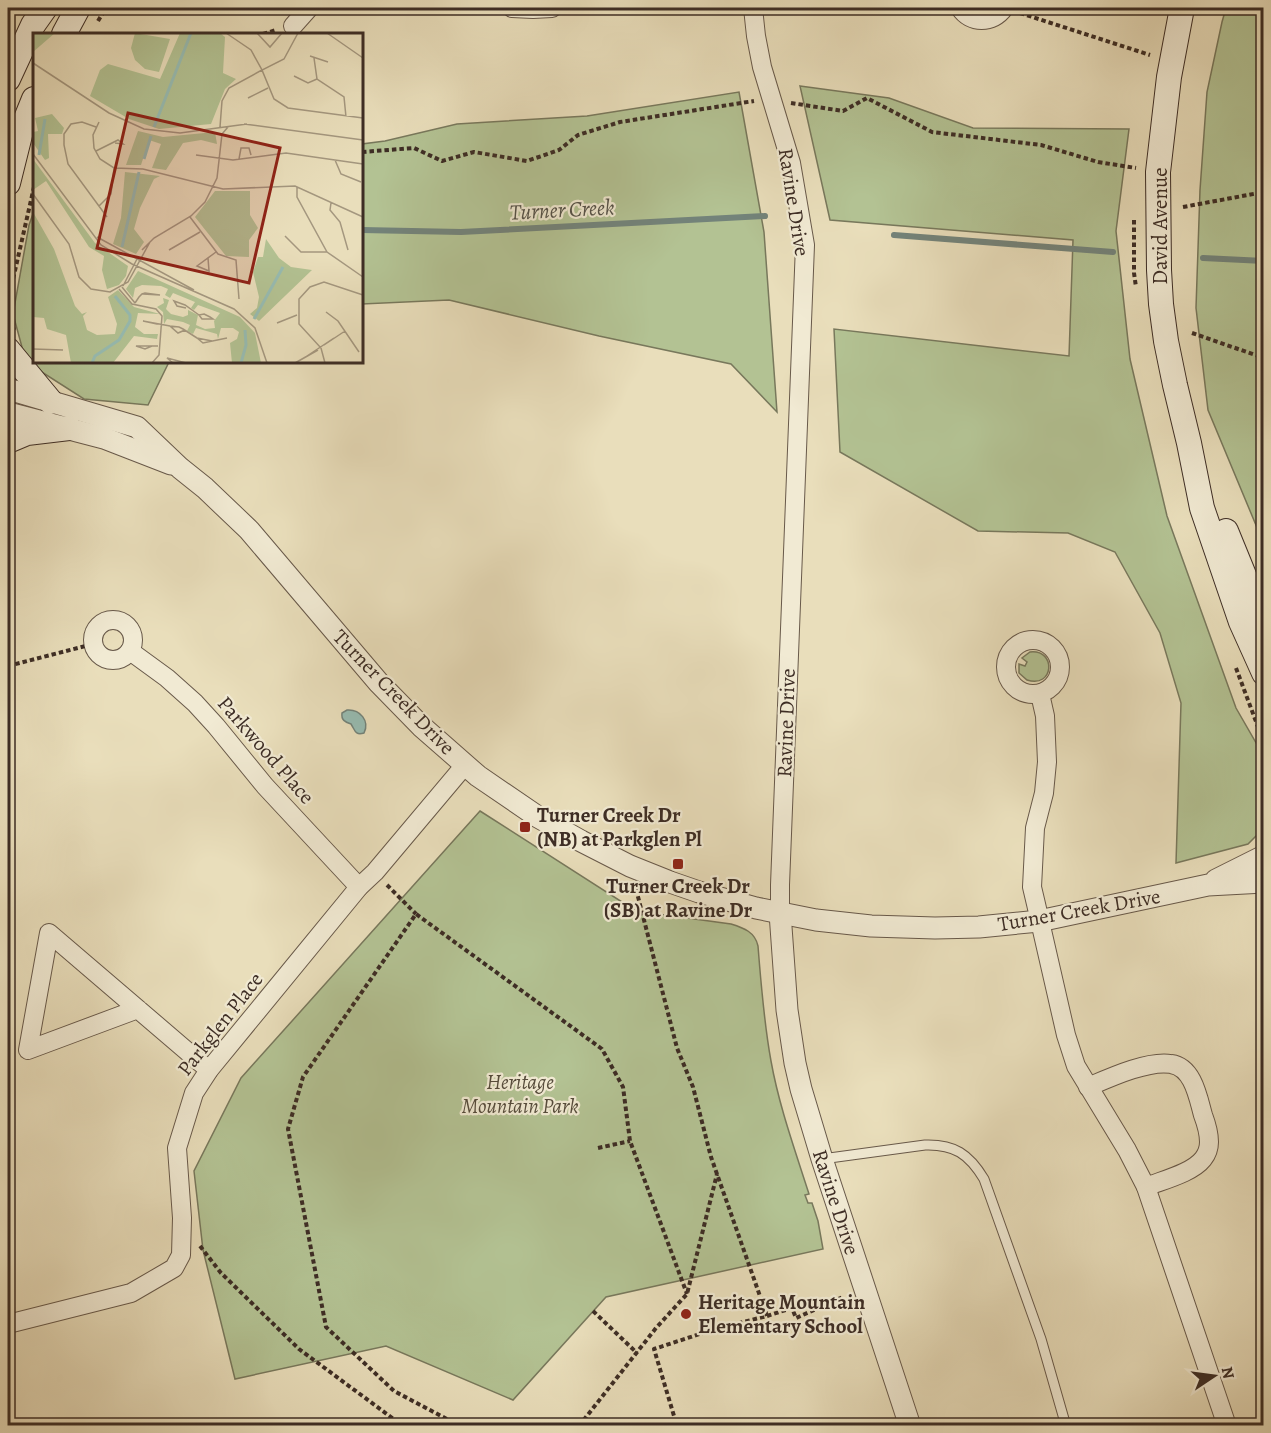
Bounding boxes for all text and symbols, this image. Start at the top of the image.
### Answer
inset map [33,33,363,363]
street label: Ravine Drive [772,146,816,258]
street label: David Avenue [1146,167,1174,285]
water label: Turner Creek [509,192,616,228]
street label: Turner Creek Drive [327,623,461,761]
street label: Ravine Drive [770,668,802,778]
street label: Parkwood Place [211,690,321,810]
place label: Turner Creek Dr (NB) at Parkglen Pl [537,801,702,853]
marker: Turner Creek Dr (NB) at Parkglen Pl [518,820,532,834]
marker: Turner Creek Dr (SB) at Ravine Dr [671,857,685,871]
place label: Turner Creek Dr (SB) at Ravine Dr [604,872,753,924]
street label: Turner Creek Drive [996,882,1162,938]
street label: Parkglen Place [171,966,269,1082]
park label: Heritage Mountain Park [461,1068,579,1120]
street label: Ravine Drive [806,1146,866,1258]
place label: Heritage Mountain Elementary School [698,1288,866,1340]
marker: Heritage Mountain Elementary School [679,1307,693,1321]
north arrow [1184,1346,1244,1406]
text: N [1216,1365,1240,1381]

